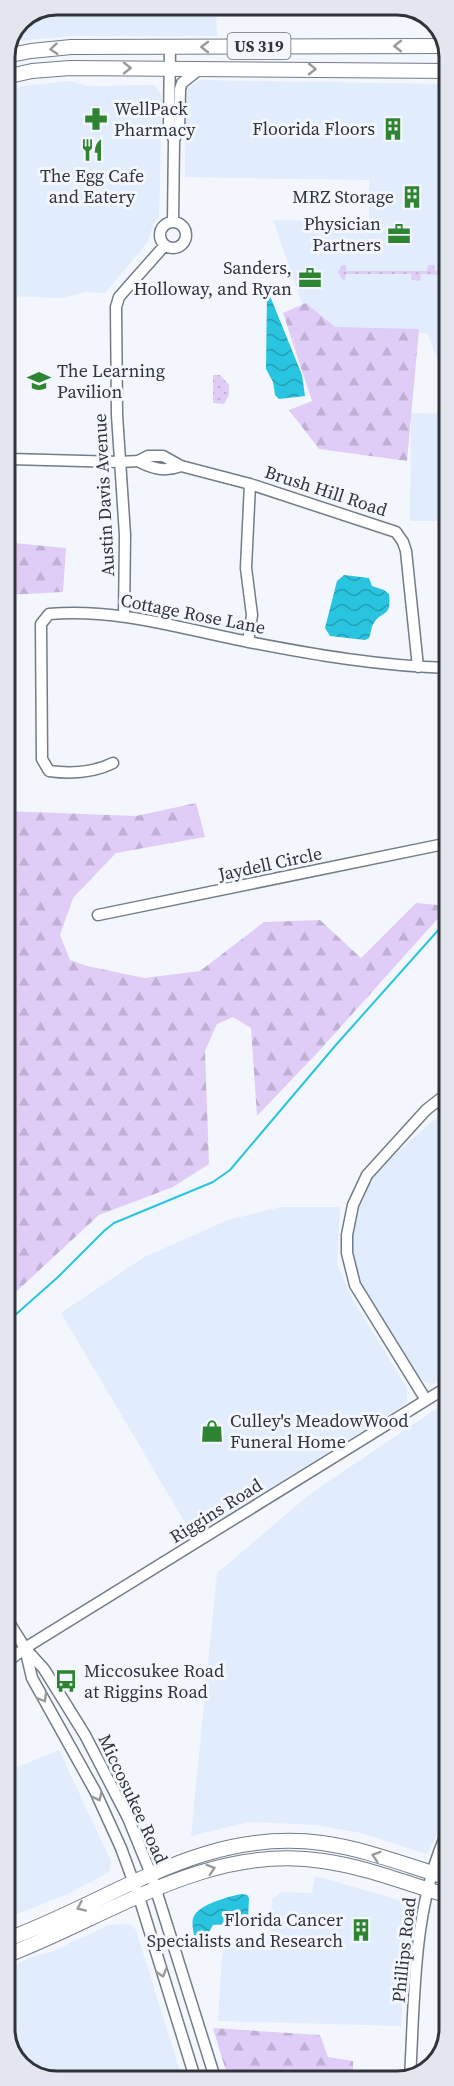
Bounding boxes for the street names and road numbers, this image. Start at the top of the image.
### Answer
road number: US 319 [228,33,290,59]
street label: Austin Davis Avenue [87,413,120,577]
street label: Brush Hill Road [262,459,391,522]
street label: Cottage Rose Lane [119,587,268,640]
street label: Jaydell Circle [215,840,324,887]
street label: Riggins Road [165,1472,267,1549]
street label: Miccosukee Road [93,1730,174,1868]
street label: Phillips Road [386,1896,421,2004]

